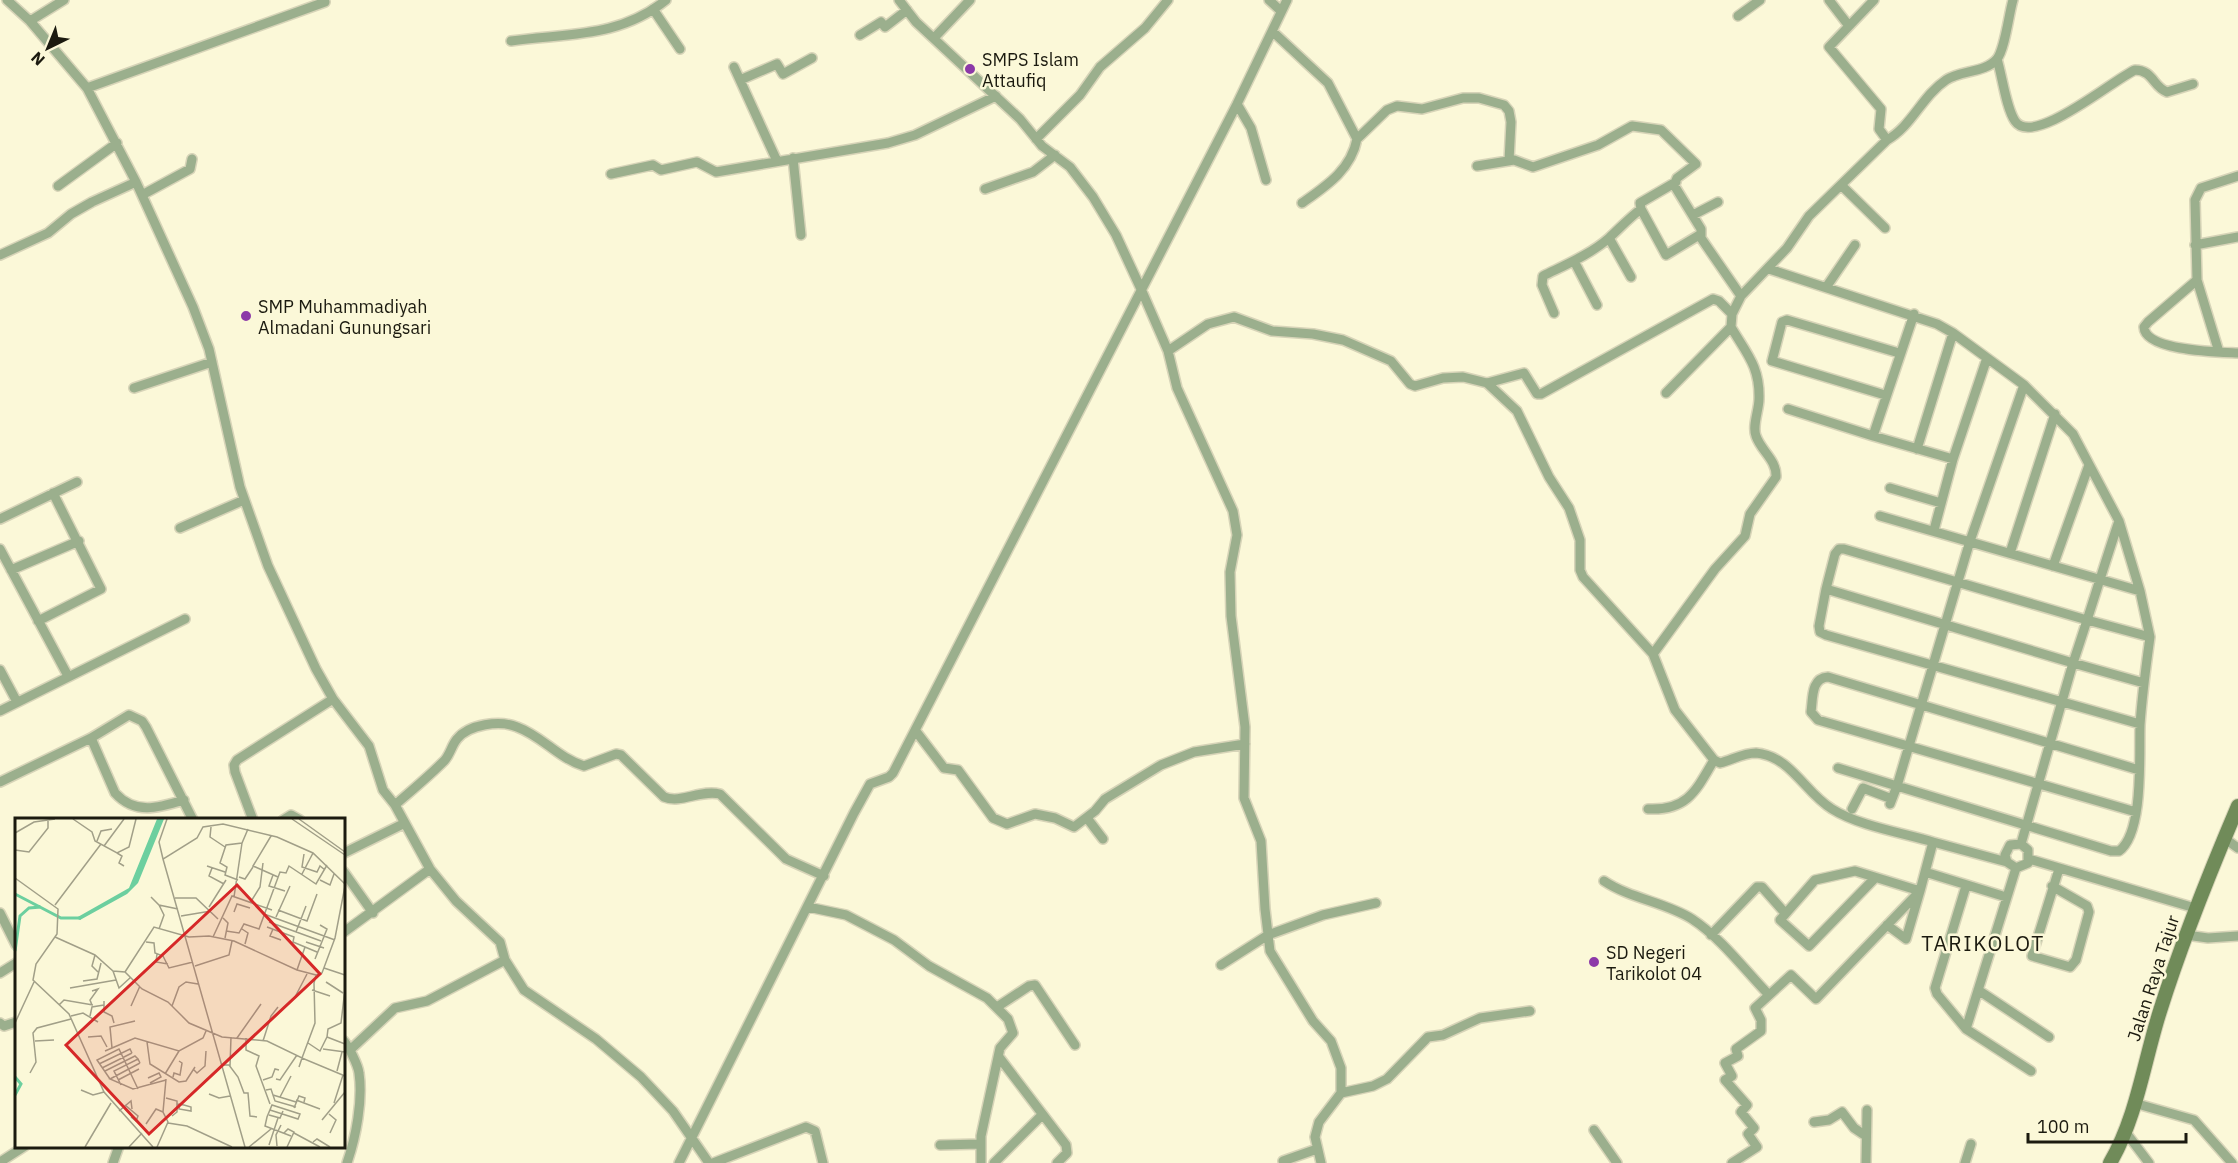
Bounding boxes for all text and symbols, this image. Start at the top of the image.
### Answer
north arrow [18,18,78,78]
text: N [27,48,49,70]
place label: SMPS Islam Attaufiq [982,48,1079,92]
marker: SMPS Islam Attaufiq [963,62,977,76]
place label: SMP Muhammadiyah Almadani Gunungsari [258,295,431,339]
marker: SMP Muhammadiyah Almadani Gunungsari [239,309,253,323]
inset map [15,818,345,1148]
street label: Jalan Raya Tajur [2122,912,2184,1044]
district label: TARIKOLOT [1921,929,2045,957]
place label: SD Negeri Tarikolot 04 [1606,941,1702,985]
marker: SD Negeri Tarikolot 04 [1587,955,1601,969]
scale bar [2028,1106,2186,1144]
text: 100 m [2037,1115,2089,1138]

